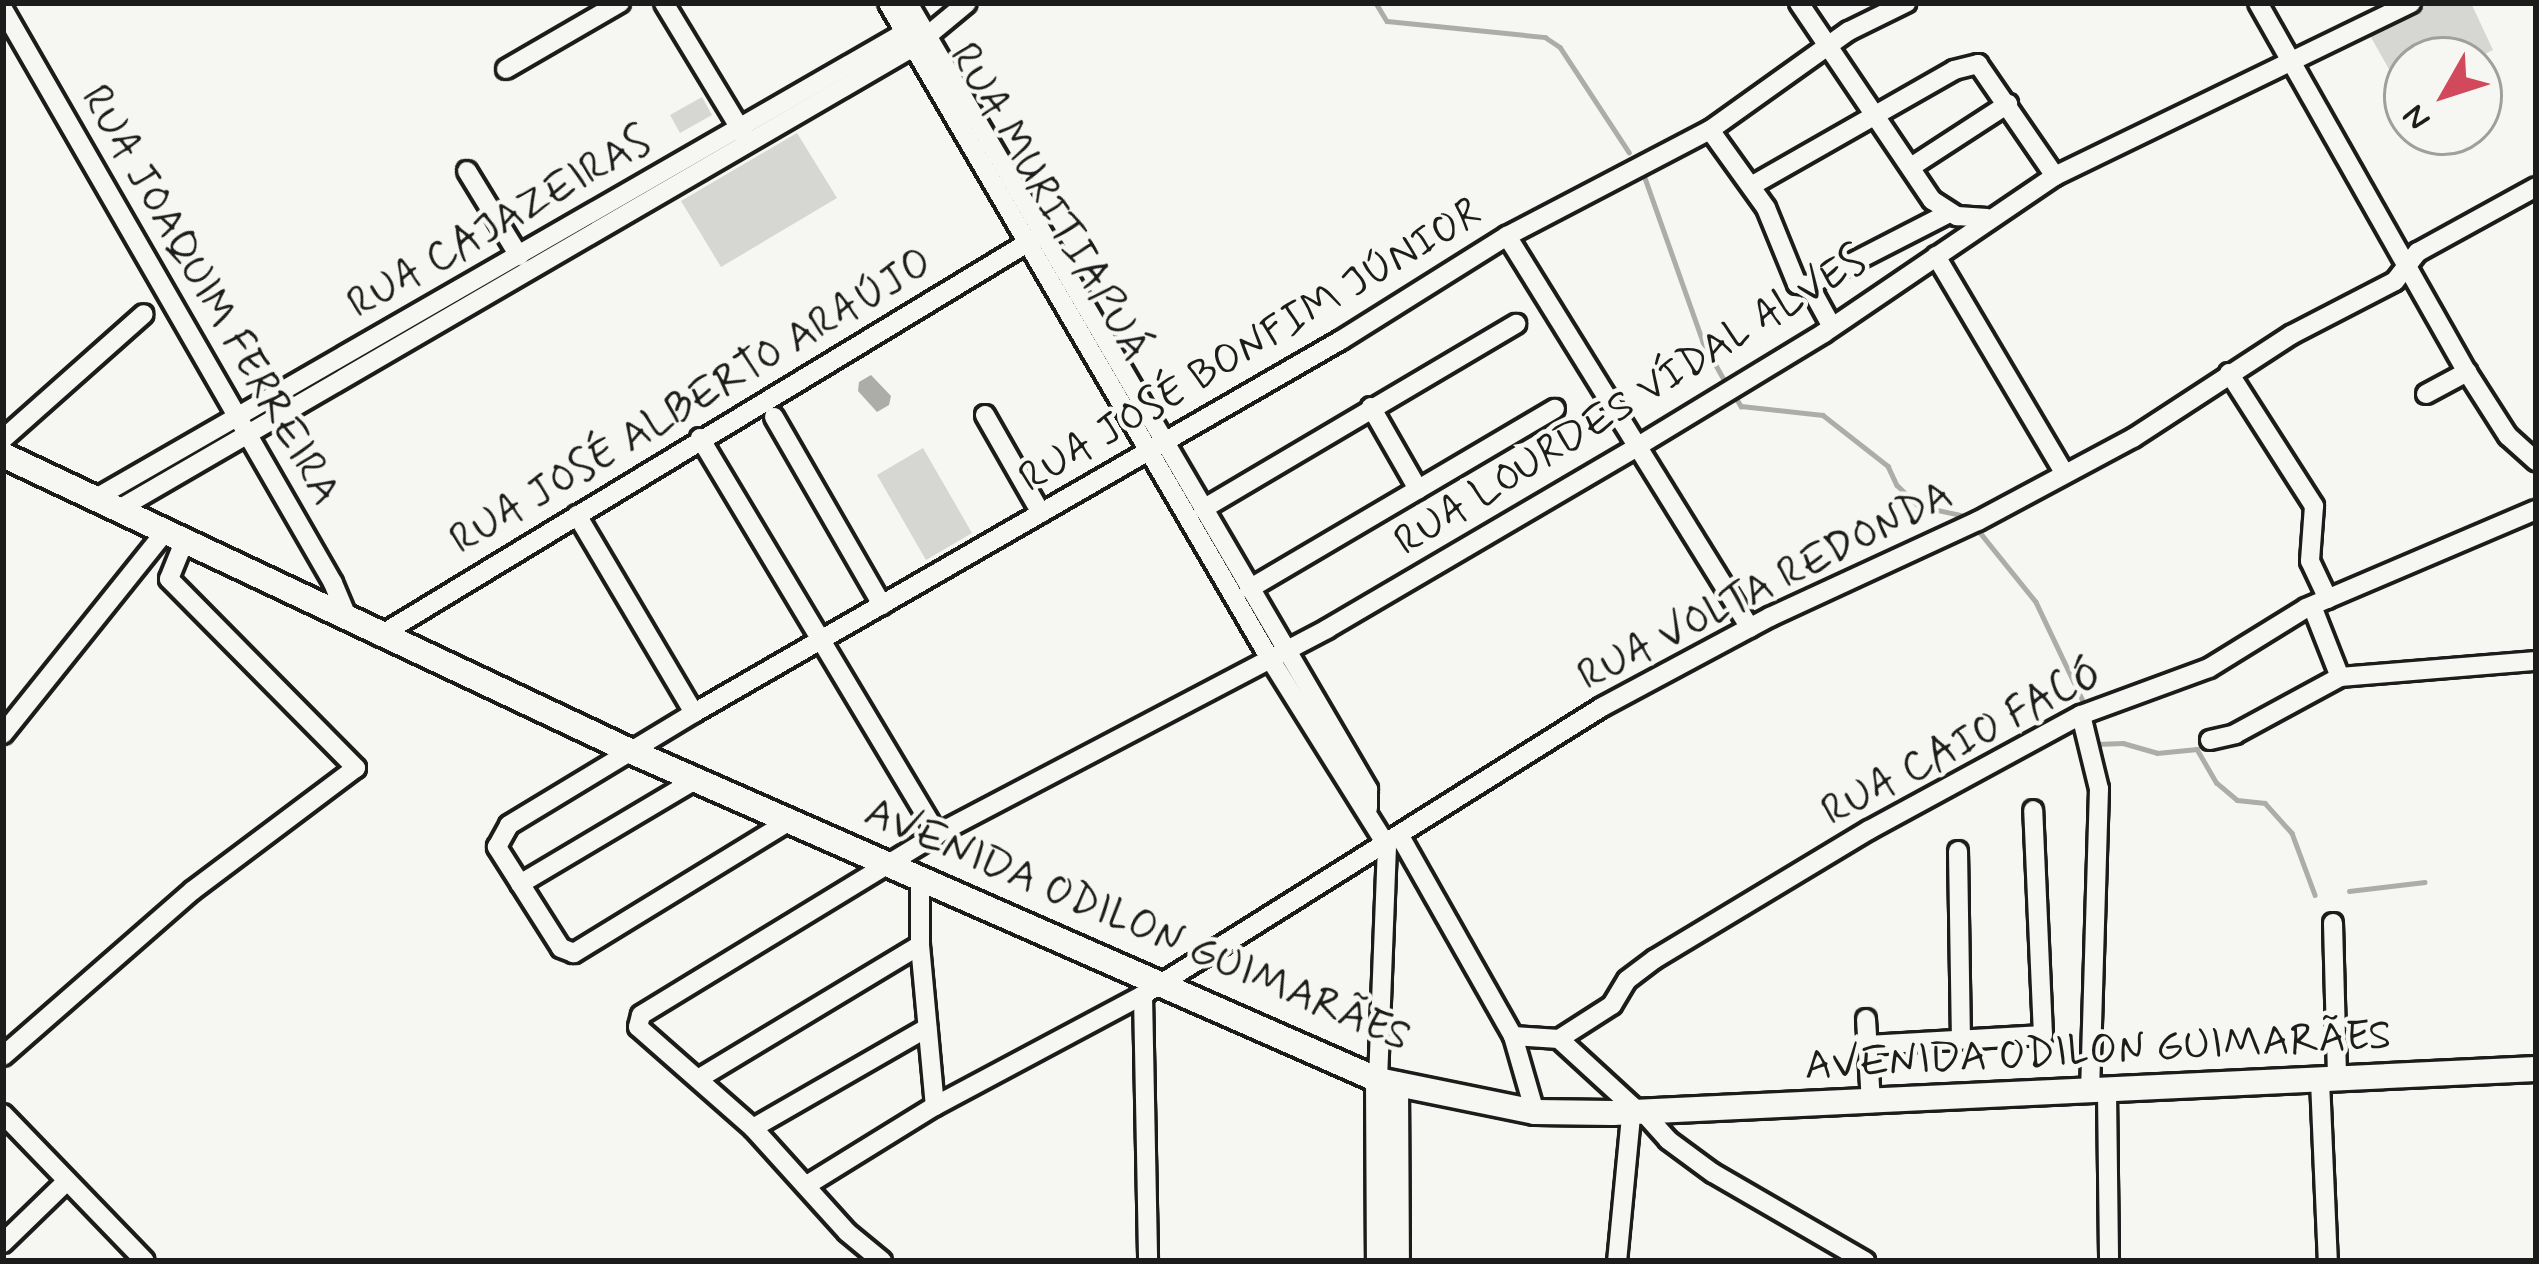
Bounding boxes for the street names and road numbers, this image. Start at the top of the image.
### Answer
street label: RUA MURITIAPUÁ [939,39,1157,367]
street label: RUA JOAQUIM FERREIRA [66,73,352,519]
street label: RUA CAJAZEIRAS [339,116,661,332]
street label: RUA JOSÉ BONFIM JÚNIOR [1008,187,1494,507]
street label: RUA LOURDES VÍDAL ALVES [1383,234,1879,570]
street label: RUA JOSÉ ALBERTO ARAÚJO [441,238,943,568]
street label: RUA VOLTA REDONDA [1571,471,1961,703]
street label: RUA CAIO FACÓ [1814,649,2110,839]
street label: AVENIDA ODILON GUIMARÃES [847,784,1427,1068]
street label: AVENIDA ODILON GUIMARÃES [1792,1011,2404,1093]

